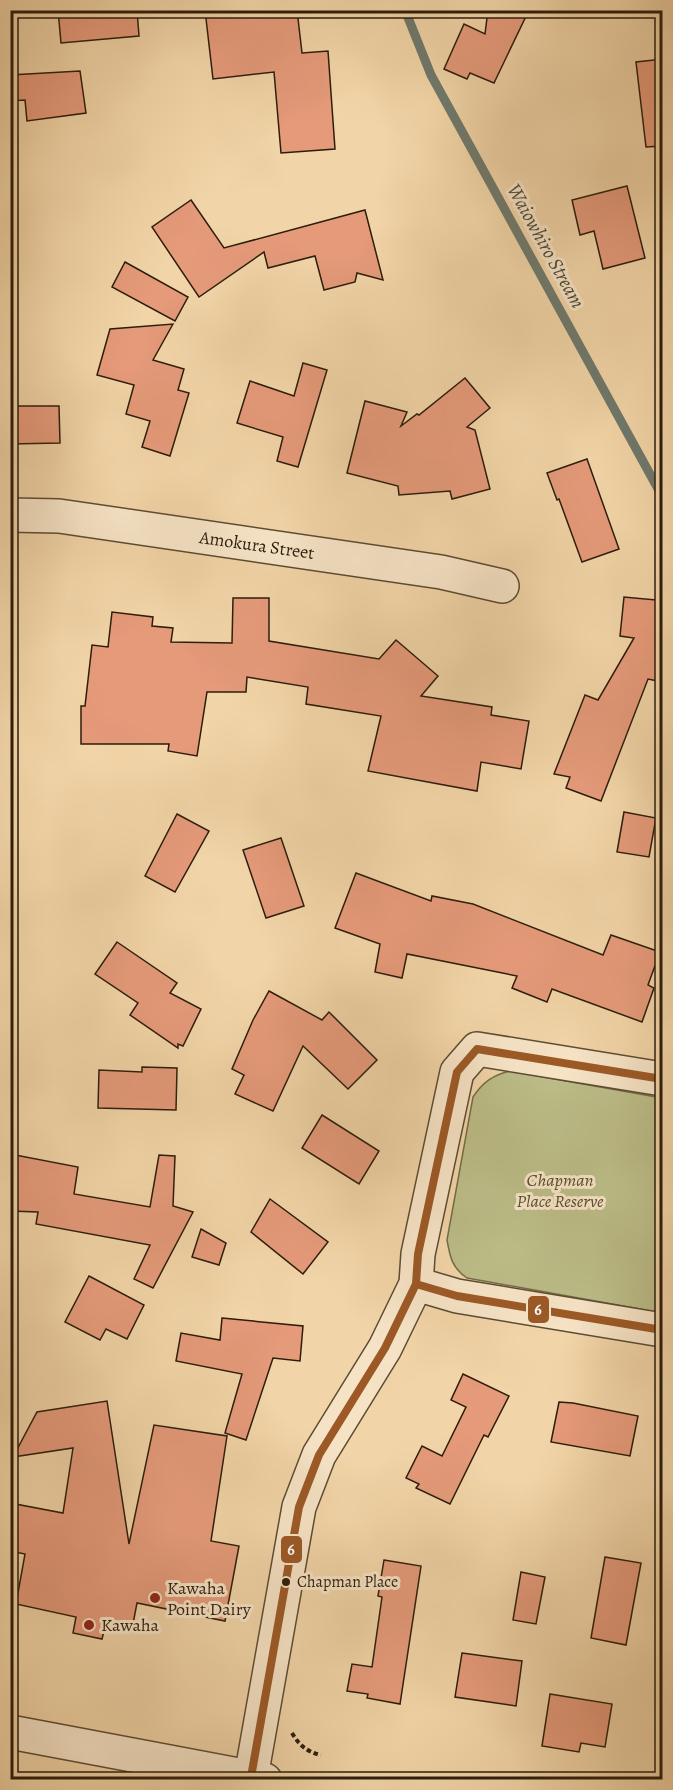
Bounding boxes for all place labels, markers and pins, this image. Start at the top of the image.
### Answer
place label: Chapman Place [297,1571,398,1593]
place label: Kawaha Point Dairy [167,1576,252,1621]
marker: Chapman Place [280,1576,292,1588]
marker: Kawaha Point Dairy [148,1591,162,1605]
place label: Kawaha [101,1613,160,1637]
marker: Kawaha [82,1618,96,1632]

